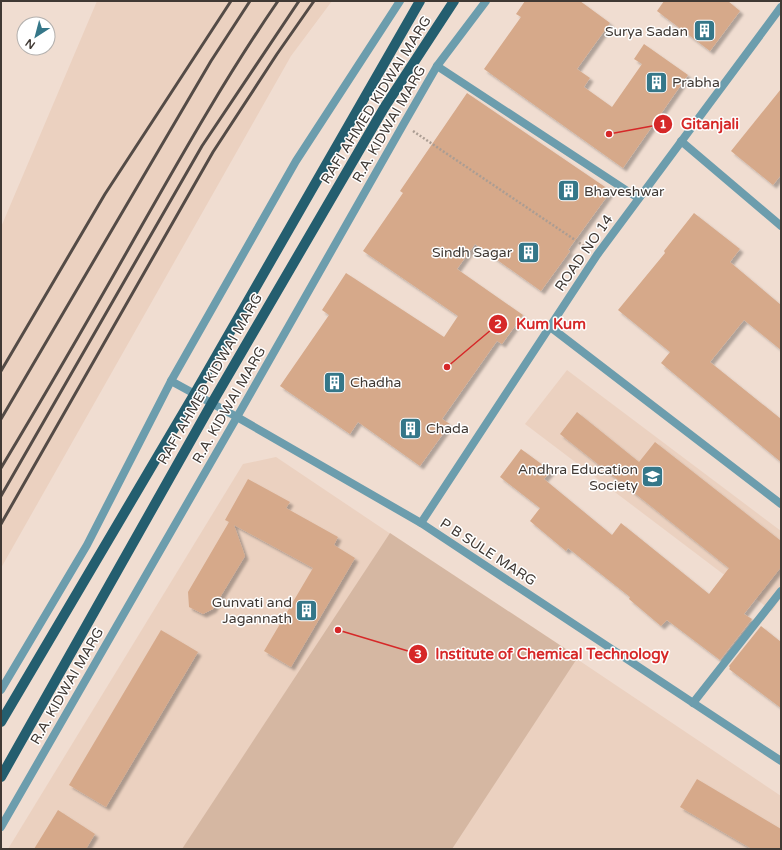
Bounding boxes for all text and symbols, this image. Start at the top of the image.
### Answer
street label: RAFI AHMED KIDWAI MARG [317,13,435,187]
north arrow [16,16,56,56]
building icon: Surya Sadan [691,18,717,44]
place label: Surya Sadan [605,23,688,40]
text: N [23,36,38,52]
street label: R.A. KIDWAI MARG [349,63,429,185]
building icon: Prabha [644,69,670,95]
place label: Prabha [672,74,720,91]
callout: Gitanjali [653,110,747,137]
text: Gitanjali [681,115,739,134]
text: 1 [659,117,667,131]
building icon: Bhaveshwar [556,178,582,204]
place label: Bhaveshwar [584,183,665,200]
street label: ROAD NO 14 [551,211,617,295]
building icon: Sindh Sagar [515,239,541,265]
place label: Sindh Sagar [432,244,513,261]
street label: RAFI AHMED KIDWAI MARG [154,290,266,468]
callout: Kum Kum [488,311,594,338]
text: Kum Kum [516,315,586,333]
text: 2 [494,317,502,331]
street label: R.A. KIDWAI MARG [189,344,269,466]
building icon: Chadha [321,369,347,395]
place label: Chadha [350,374,401,391]
building icon: Chada [398,415,424,441]
place label: Chada [426,420,469,437]
place label: Andhra Education Society [518,461,638,494]
school or university icon: Andhra Education Society [640,464,666,490]
street label: P B SULE MARG [437,515,539,589]
place label: Gunvati and Jagannath [212,594,292,627]
building icon: Gunvati and Jagannath [294,597,320,623]
street label: R.A. KIDWAI MARG [27,625,107,747]
callout: Institute of Chemical Technology [408,640,677,667]
text: Institute of Chemical Technology [435,645,669,664]
text: 3 [414,647,422,661]

